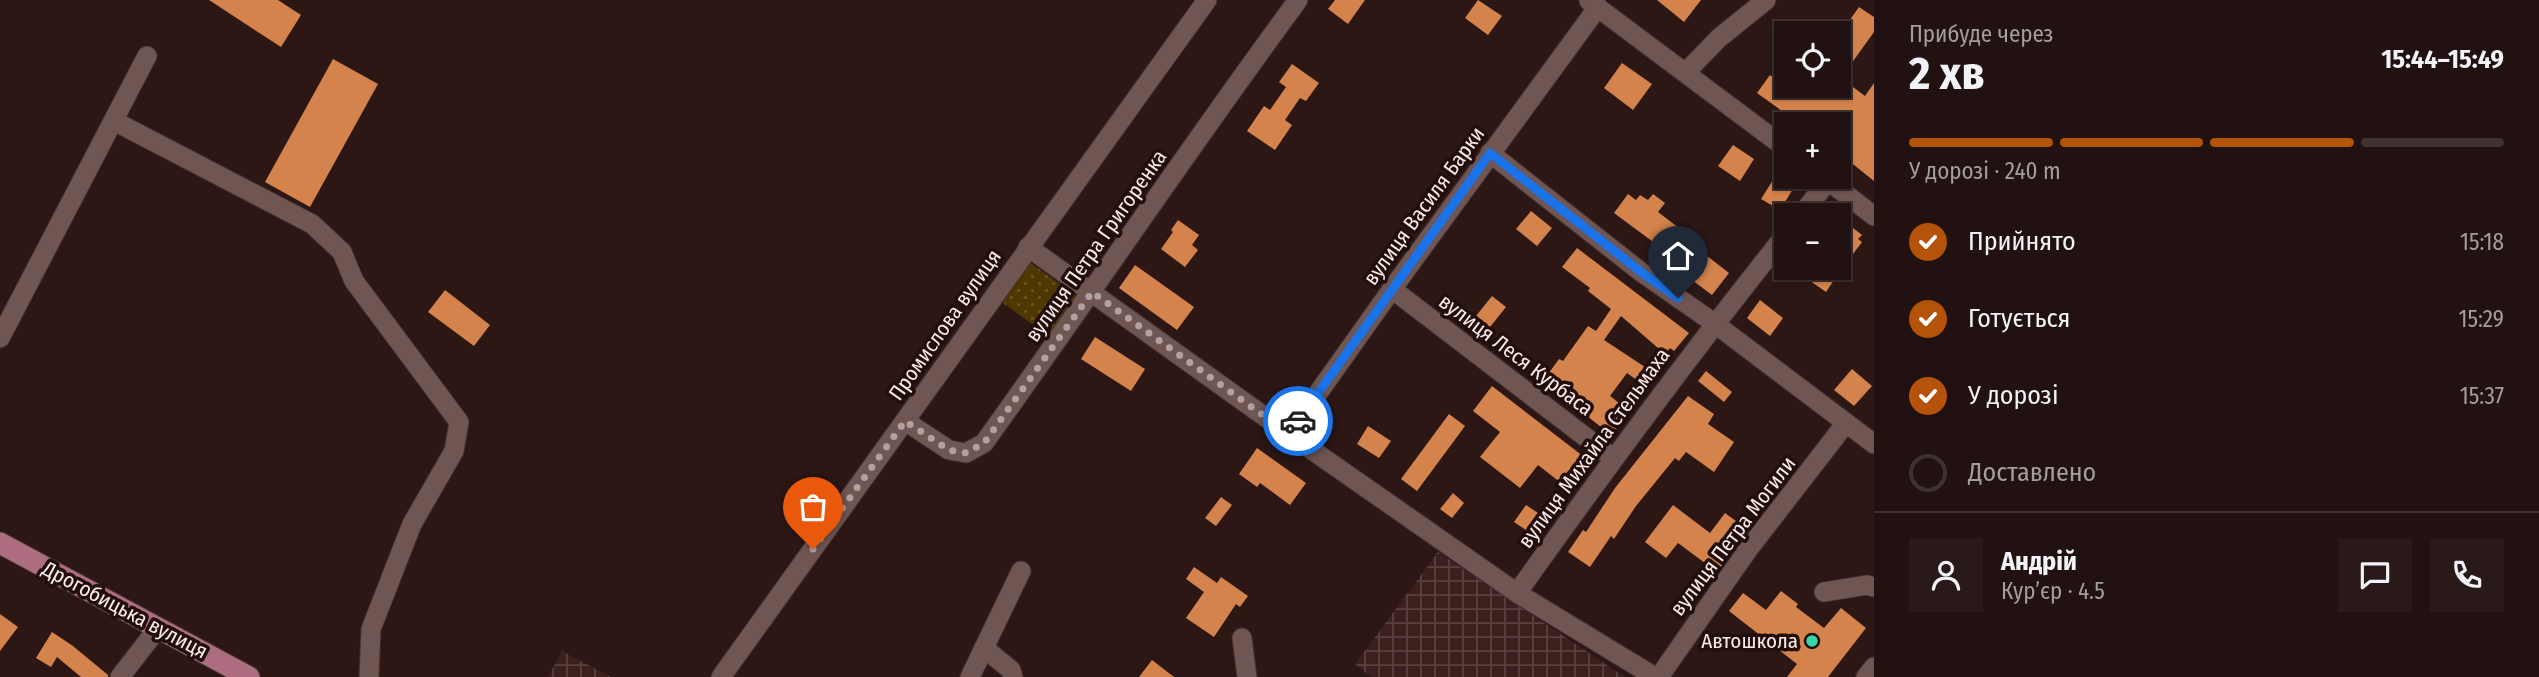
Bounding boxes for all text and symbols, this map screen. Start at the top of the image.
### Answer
text: Прибуде через [1909,20,2054,48]
map controls [1774,21,1851,280]
button: locate [1774,21,1851,98]
text: 15:44–15:49 [2381,44,2504,75]
text: 2 хв [1909,46,1985,101]
button: + [1774,112,1851,189]
street label: вулиця Василя Барки [1358,122,1490,290]
street label: вулиця Петра Григоренка [1020,145,1172,347]
text: У дорозі · 240 m [1909,157,2061,185]
button: − [1774,203,1851,280]
icon: check [1909,223,1947,261]
pin [1648,226,1708,298]
text: Прийнято [1968,226,2076,257]
text: 15:18 [2460,228,2504,256]
icon: home [1659,237,1697,275]
street label: Промислова вулиця [883,244,1007,406]
street label: вулиця Леся Курбаса [1434,288,1598,422]
icon: check [1909,300,1947,338]
text: Готується [1968,303,2070,334]
text: 15:29 [2458,305,2504,333]
street label: вулиця Михайла Стельмаха [1513,343,1675,553]
icon: check [1909,377,1947,415]
text: У дорозі [1968,380,2058,411]
text: 15:37 [2460,382,2504,410]
courier [1263,386,1333,456]
icon: car [1279,402,1317,440]
street label: вулиця Петра Могили [1665,451,1801,621]
text: Доставлено [1968,457,2096,488]
pin [783,477,843,549]
icon: bag [794,488,832,526]
button: person [1909,538,1983,612]
button: chat [2338,538,2412,612]
button: phone [2430,538,2504,612]
text: Андрій [2001,546,2077,577]
street label: Дрогобицька вулиця [37,555,212,665]
text: Кур’єр · 4.5 [2001,577,2105,605]
place label: Автошкола [1701,628,1798,654]
marker: Автошкола [1804,633,1820,649]

